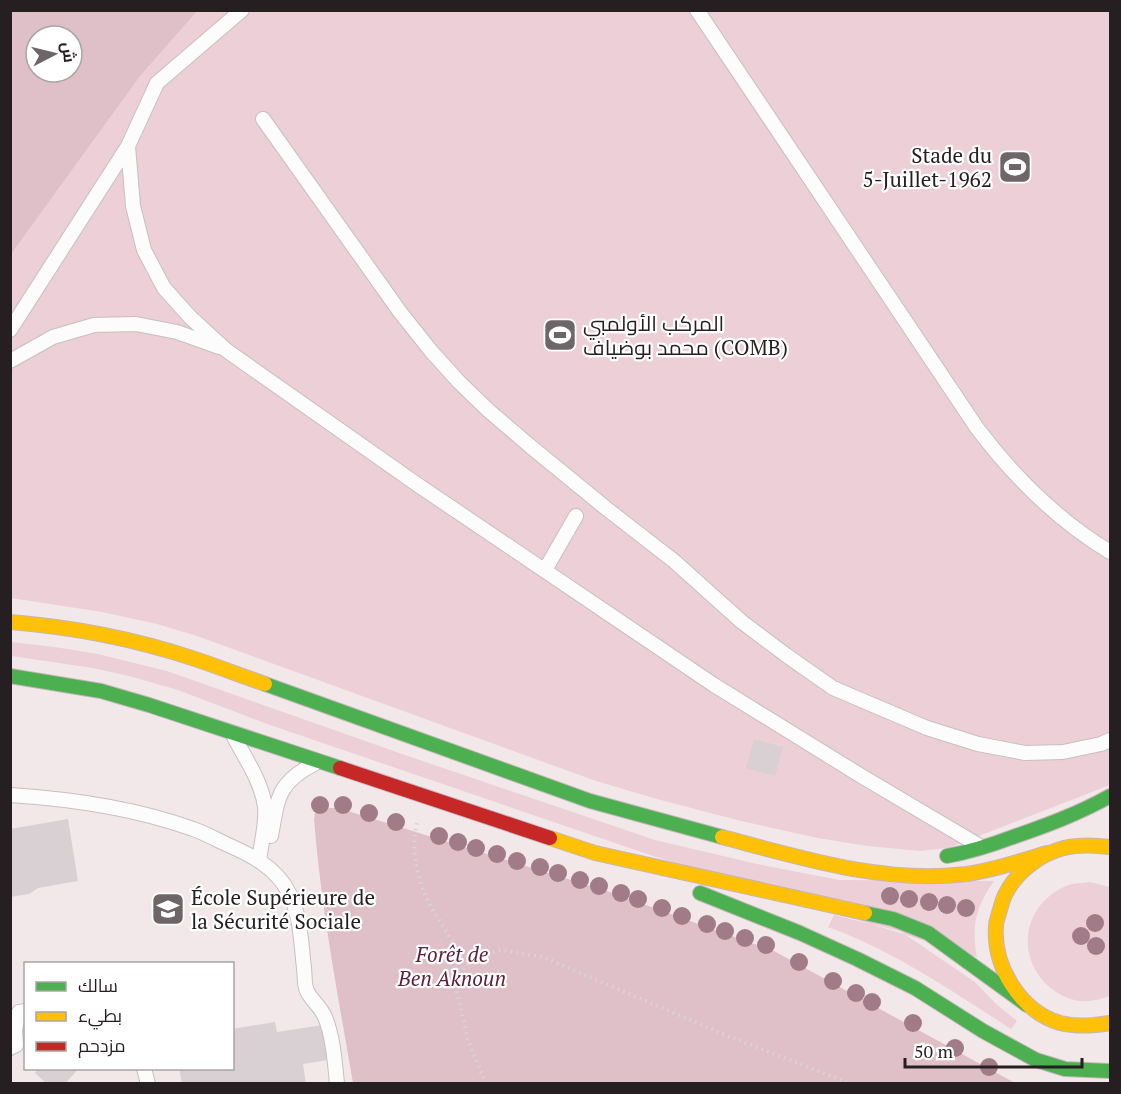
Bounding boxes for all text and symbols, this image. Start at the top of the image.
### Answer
north arrow [24,24,84,84]
text: ش [57,41,81,64]
place label: Stade du 5-Juillet-1962 [862,141,992,193]
sports icon: Stade du 5-Juillet-1962 [997,149,1033,185]
place label: المركب الأولمبي محمد بوضياف (COMB) [583,309,788,361]
sports icon: المركب الأولمبي محمد بوضياف (COMB) [542,317,578,353]
place label: École Supérieure de la Sécurité Sociale [191,883,375,935]
school or university icon: École Supérieure de la Sécurité Sociale [150,891,186,927]
park label: Forêt de Ben Aknoun [397,940,506,992]
legend [24,962,234,1070]
text: سالك [78,973,118,997]
text: بطيء [78,1003,122,1030]
scale bar [905,1031,1082,1069]
text: مزدحم [78,1033,126,1058]
text: 50 m [914,1039,954,1063]

